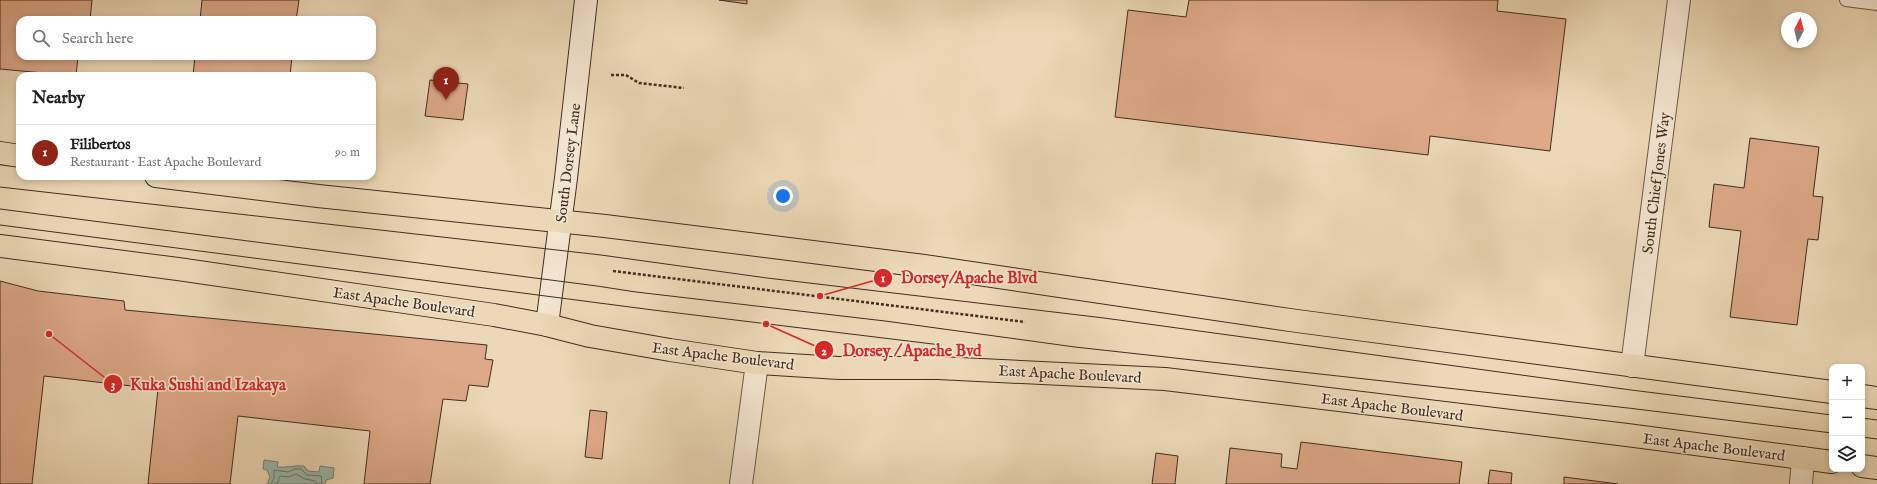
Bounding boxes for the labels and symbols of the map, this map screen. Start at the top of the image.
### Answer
north arrow [1781,12,1817,48]
pin: 1 [433,67,459,100]
street label: South Dorsey Lane [552,102,585,224]
street label: South Chief Jones Way [1638,111,1675,255]
your location [773,186,793,206]
callout: Dorsey/Apache Blvd [873,264,1045,292]
text: Dorsey/Apache Blvd [901,269,1038,289]
text: 1 [881,271,886,286]
street label: East Apache Boulevard [332,283,477,322]
callout: Dorsey / Apache Bvd [814,336,990,364]
street label: East Apache Boulevard [651,338,796,375]
text: Dorsey / Apache Bvd [842,342,982,362]
text: 2 [821,344,827,359]
street label: East Apache Boulevard [998,361,1143,388]
callout: Kuka Sushi and Izakaya [103,370,294,398]
text: Kuka Sushi and Izakaya [130,376,287,396]
text: 3 [111,377,115,392]
street label: East Apache Boulevard [1320,389,1465,426]
street label: East Apache Boulevard [1642,429,1787,466]

